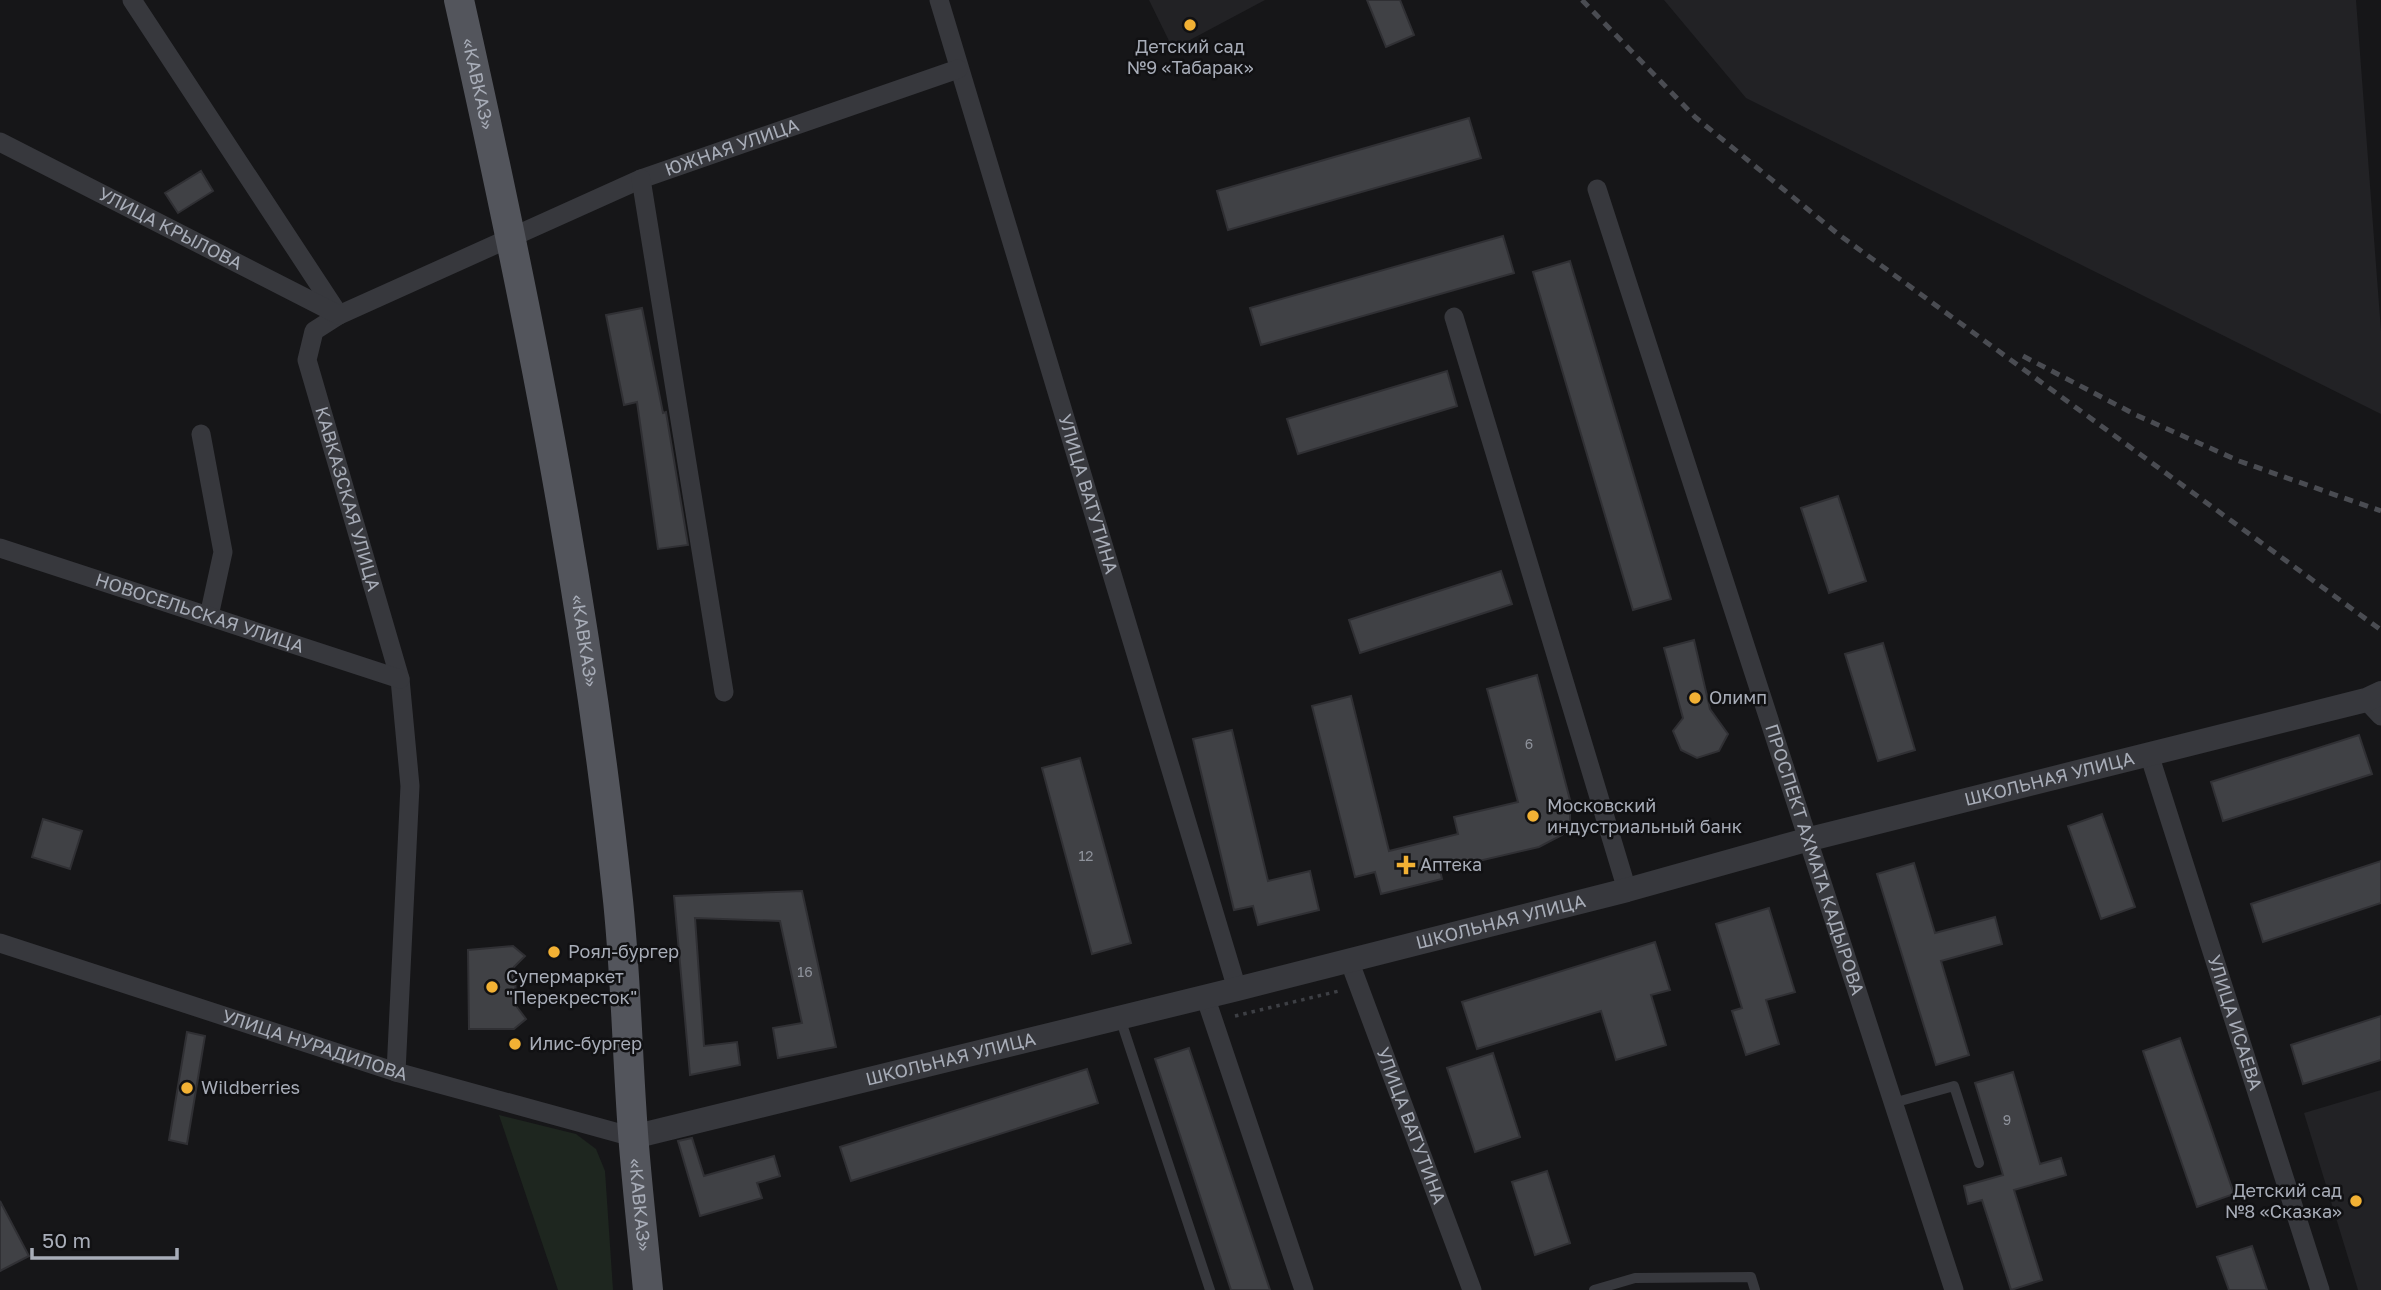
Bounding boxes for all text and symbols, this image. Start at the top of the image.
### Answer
marker: Детский сад №9 «Табарак» [1182,17,1198,33]
place label: Детский сад №9 «Табарак» [1126,35,1254,78]
street label: «КАВКАЗ» [458,36,499,132]
street label: ЮЖНАЯ УЛИЦА [662,113,802,180]
street label: УЛИЦА КРЫЛОВА [95,182,246,274]
street label: КАВКАЗСКАЯ УЛИЦА [311,404,386,593]
street label: УЛИЦА ВАТУТИНА [1054,411,1123,576]
street label: НОВОСЕЛЬСКАЯ УЛИЦА [93,568,307,657]
street label: «КАВКАЗ» [567,593,603,688]
place label: Олимп [1709,686,1767,708]
marker: Олимп [1687,690,1703,706]
street label: ПРОСПЕКТ АХМАТА КАДЫРОВА [1761,721,1870,998]
house number: 6 [1525,735,1533,752]
street label: ШКОЛЬНАЯ УЛИЦА [1962,746,2136,810]
place label: Московский индустриальный банк [1547,794,1742,837]
marker: Московский индустриальный банк [1525,808,1541,824]
house number: 12 [1079,847,1093,864]
place label: Аптека [1420,853,1482,875]
marker: Аптека [1398,857,1414,873]
street label: ШКОЛЬНАЯ УЛИЦА [1413,889,1588,953]
place label: Роял-бургер [568,940,679,962]
marker: Роял-бургер [546,944,562,960]
street label: УЛИЦА ИСАЕВА [2204,952,2268,1093]
house number: 16 [797,963,813,980]
place label: Супермаркет "Перекресток" [506,965,637,1008]
marker: Супермаркет "Перекресток" [484,979,500,995]
street label: УЛИЦА НУРАДИЛОВА [219,1004,410,1085]
street label: ШКОЛЬНАЯ УЛИЦА [863,1027,1038,1090]
place label: Илис-бургер [529,1032,642,1054]
marker: Илис-бургер [507,1036,523,1052]
street label: УЛИЦА ВАТУТИНА [1373,1044,1451,1207]
place label: Wildberries [201,1076,300,1098]
marker: Wildberries [179,1080,195,1096]
house number: 9 [2003,1111,2011,1128]
street label: «КАВКАЗ» [625,1157,656,1252]
place label: Детский сад №8 «Сказка» [2225,1179,2342,1222]
marker: Детский сад №8 «Сказка» [2348,1193,2364,1209]
scale bar [32,1216,177,1260]
text: 50 m [42,1227,91,1253]

